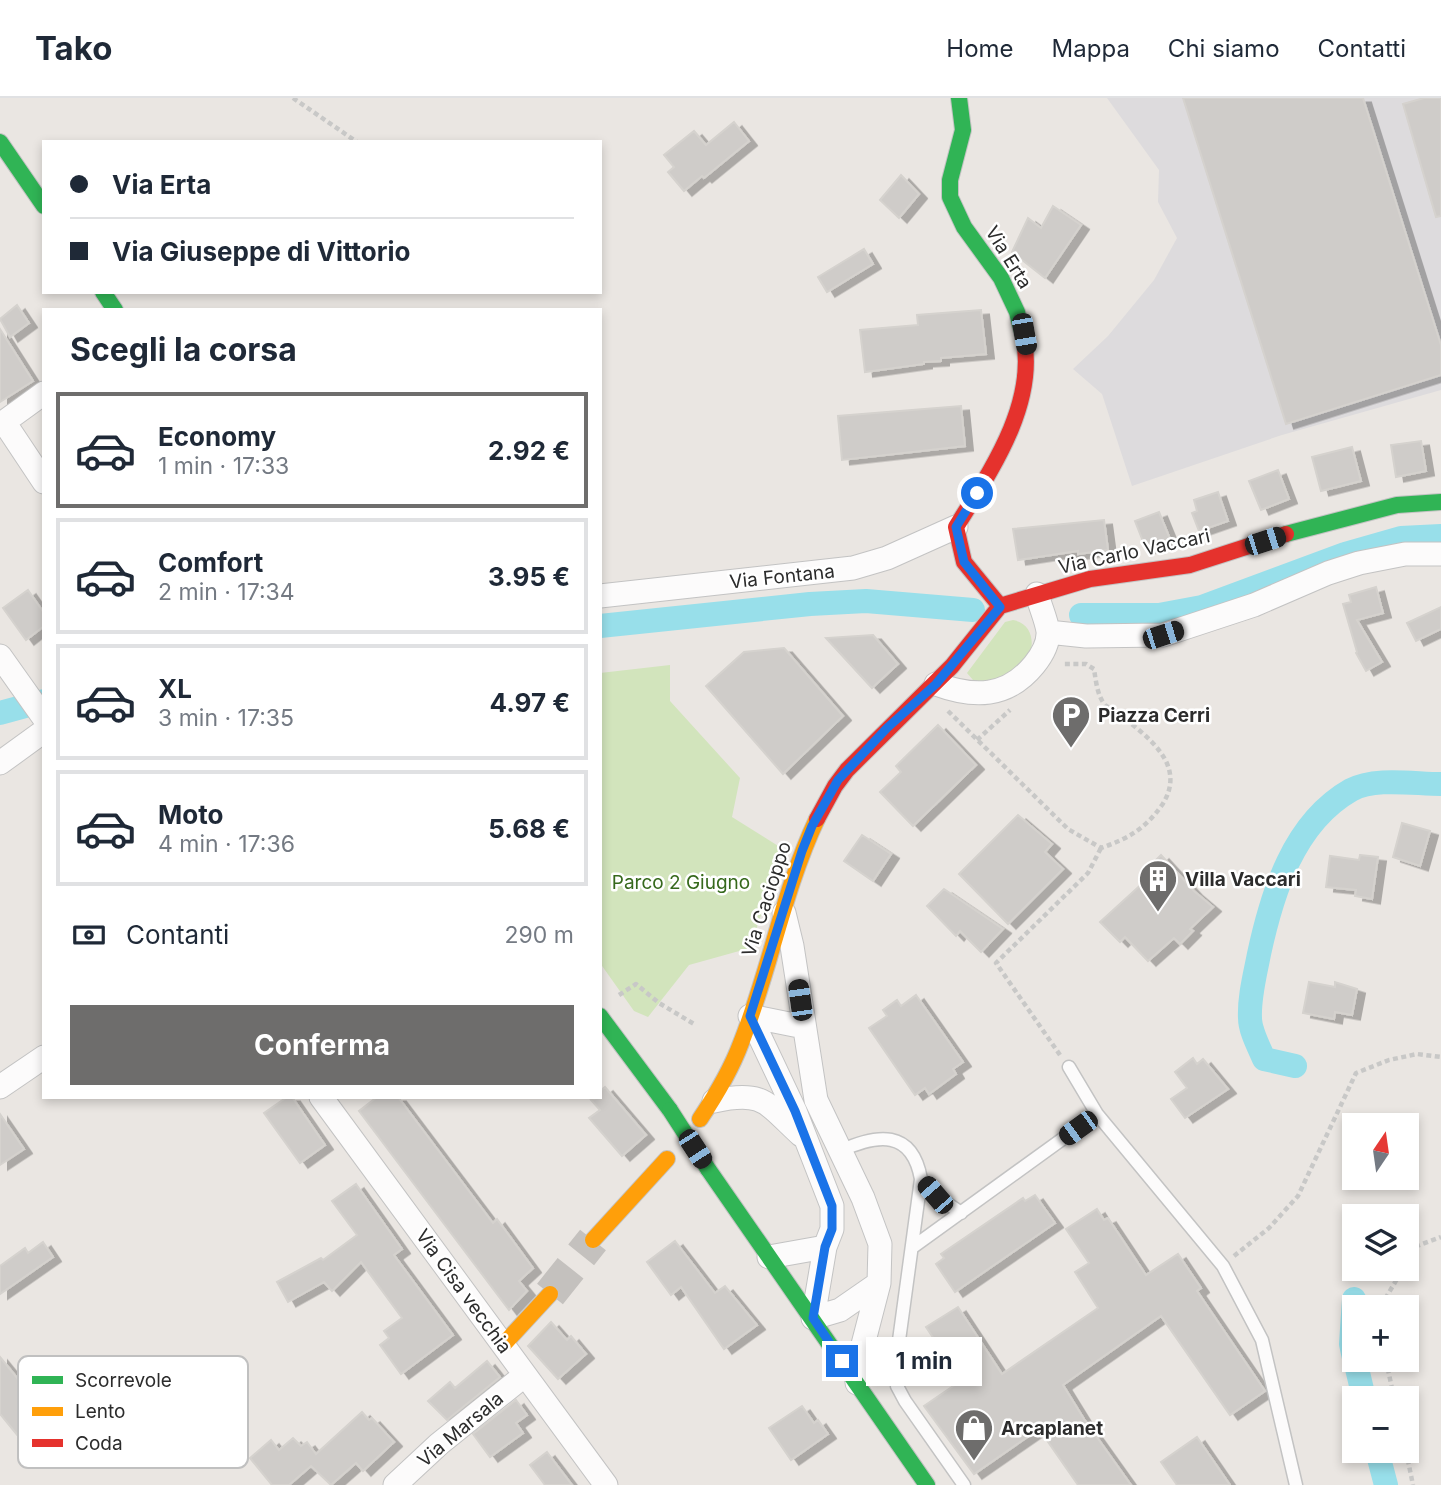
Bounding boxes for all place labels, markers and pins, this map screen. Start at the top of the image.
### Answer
parking icon: Piazza Cerri [1050,694,1092,749]
place label: Piazza Cerri [1098,704,1210,727]
building icon: Villa Vaccari [1137,858,1179,913]
place label: Villa Vaccari [1185,868,1301,891]
shop icon: Arcaplanet [953,1407,995,1462]
place label: Arcaplanet [1001,1417,1103,1440]

